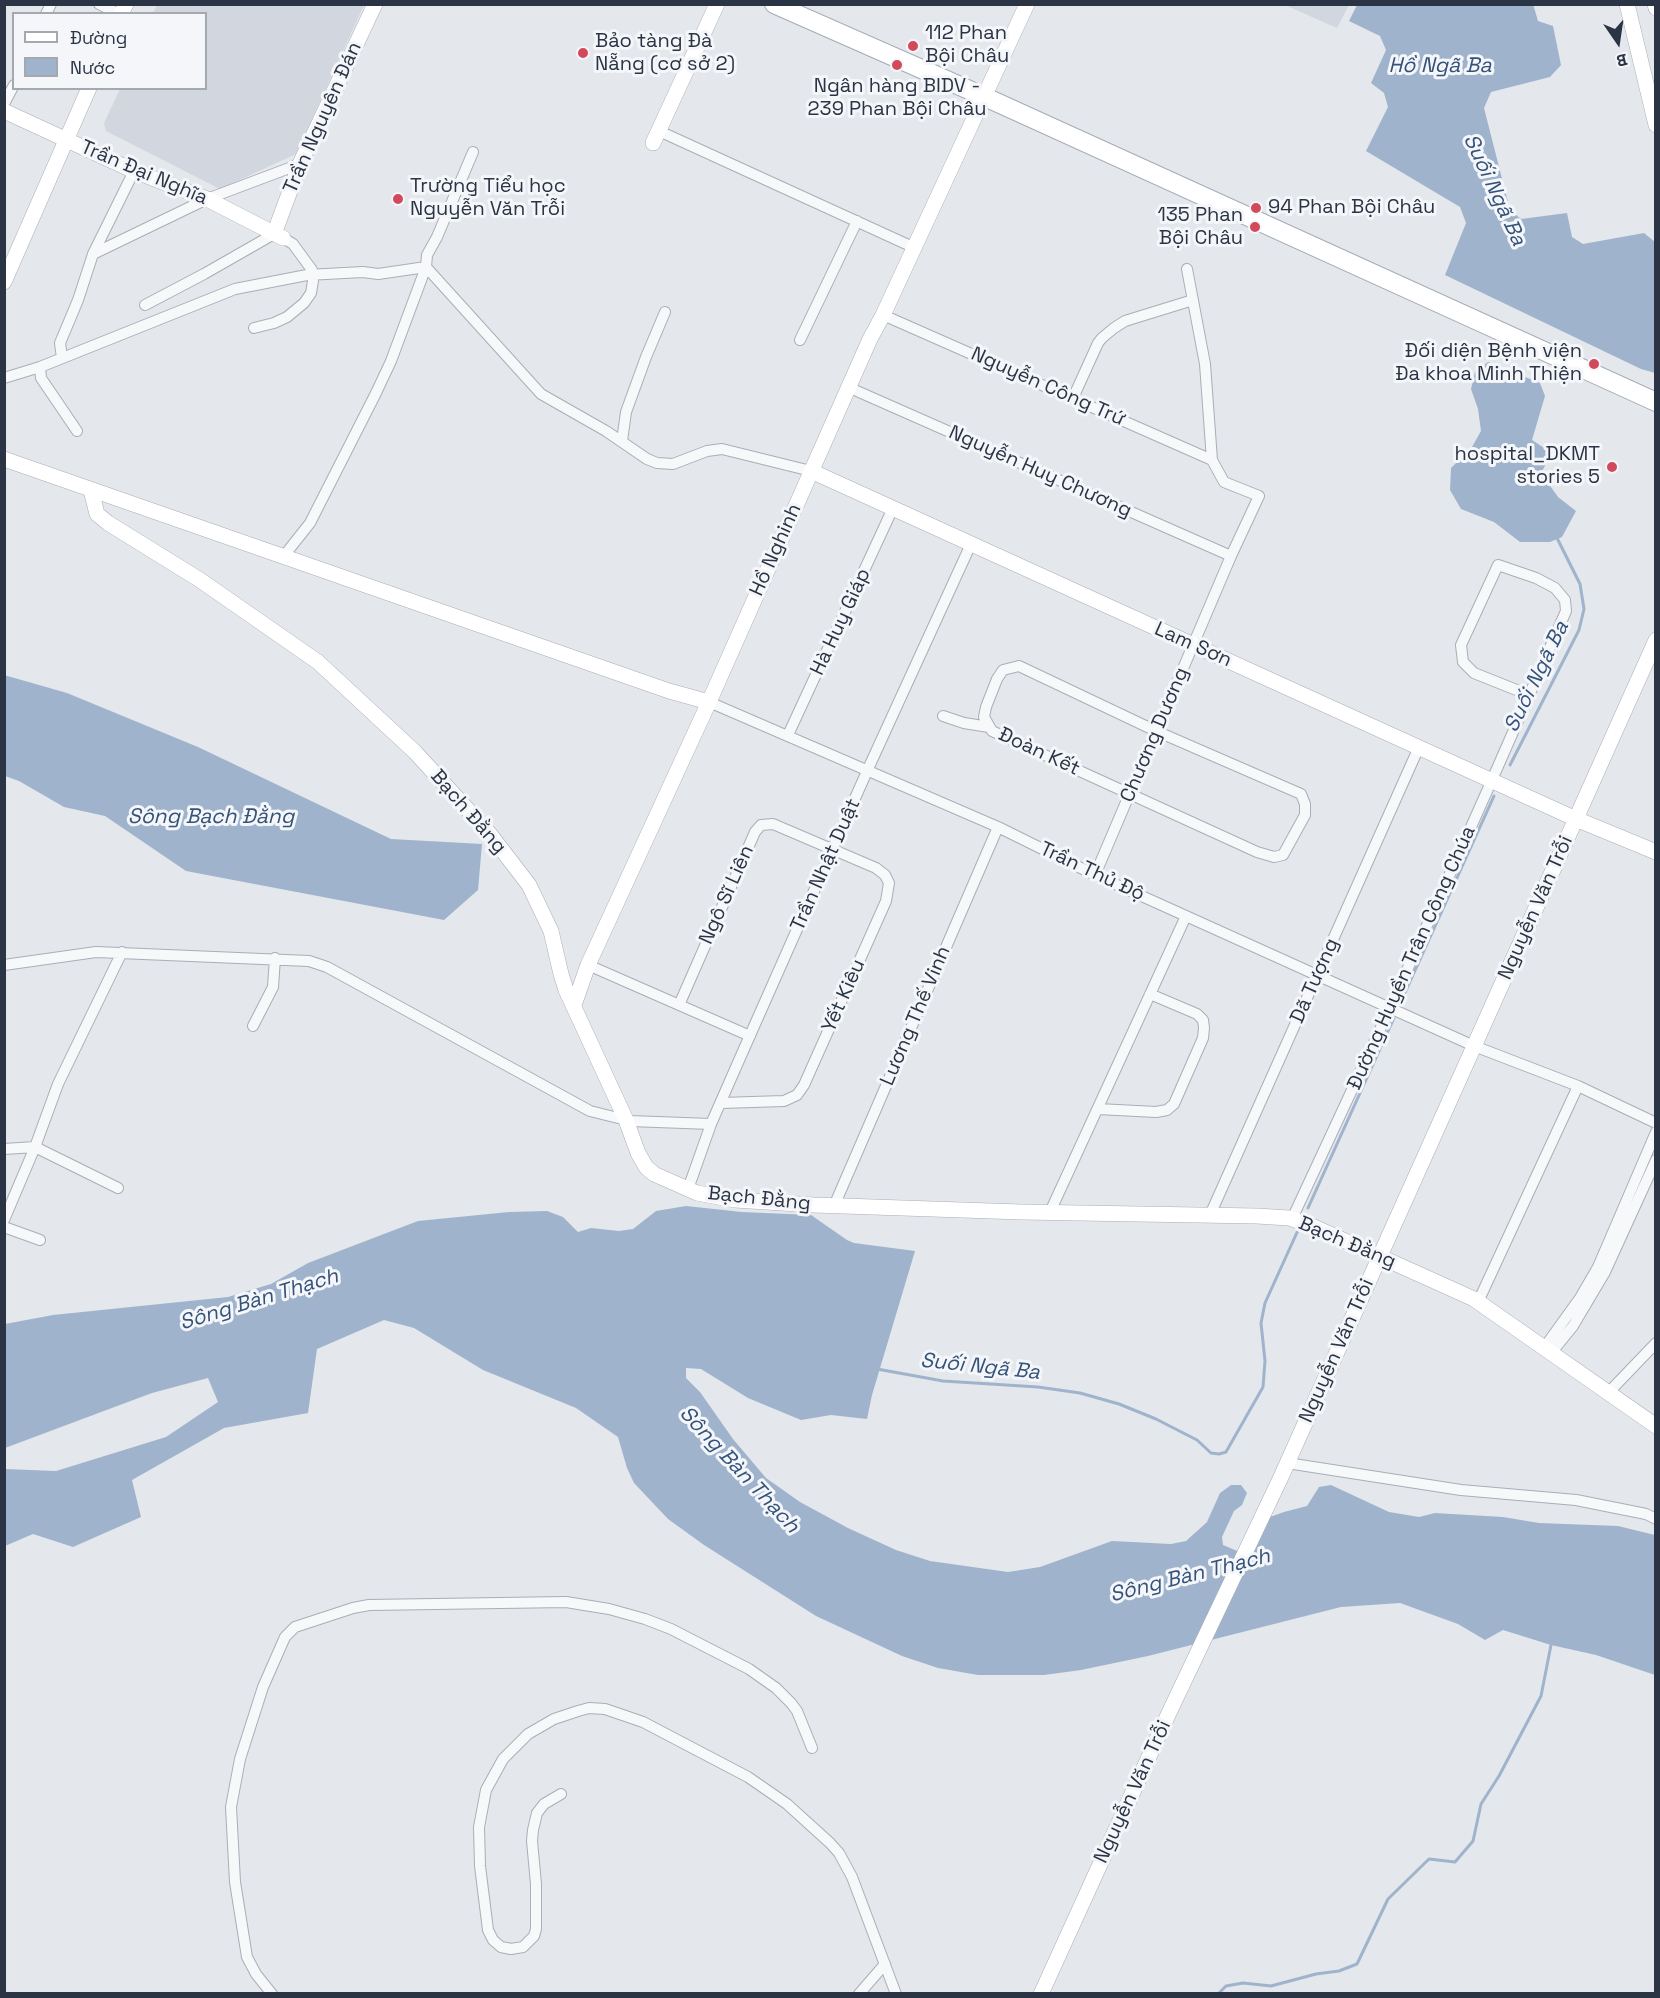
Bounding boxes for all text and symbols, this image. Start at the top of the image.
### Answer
legend [12,12,207,90]
north arrow [1588,12,1648,72]
place label: 112 Phan Bội Châu [925,22,1009,69]
text: Đường [70,26,127,49]
place label: Bảo tàng Đà Nẵng (cơ sở 2) [595,30,735,77]
street label: Trần Nguyên Đán [279,39,367,197]
marker: 112 Phan Bội Châu [906,39,920,53]
marker: Bảo tàng Đà Nẵng (cơ sở 2) [576,46,590,60]
text: B [1615,49,1630,71]
water label: Hồ Ngã Ba [1388,53,1492,79]
text: Nước [70,56,115,79]
marker: Ngân hàng BIDV - 239 Phan Bội Châu [890,58,904,72]
place label: Ngân hàng BIDV - 239 Phan Bội Châu [808,75,986,122]
water label: Suối Ngã Ba [1457,130,1531,250]
street label: Trần Đại Nghĩa [77,135,211,211]
place label: Trường Tiểu học Nguyễn Văn Trỗi [410,175,566,222]
marker: Trường Tiểu học Nguyễn Văn Trỗi [391,192,405,206]
place label: 94 Phan Bội Châu [1268,196,1435,220]
marker: 94 Phan Bội Châu [1249,201,1263,215]
place label: 135 Phan Bội Châu [1157,204,1243,251]
marker: 135 Phan Bội Châu [1248,220,1262,234]
place label: Đối diện Bệnh viện Đa khoa Minh Thiện [1395,340,1582,387]
street label: Nguyễn Công Trứ [967,342,1129,432]
marker: Đối diện Bệnh viện Đa khoa Minh Thiện [1587,357,1601,371]
street label: Nguyễn Huy Chương [945,421,1135,523]
place label: hospital_DKMT stories 5 [1455,443,1600,490]
marker: hospital_DKMT stories 5 [1605,460,1619,474]
street label: Hồ Nghinh [745,500,807,600]
street label: Hà Huy Giáp [806,565,876,679]
street label: Lam Sơn [1151,617,1235,673]
water label: Suối Ngã Ba [1499,618,1575,736]
street label: Chương Dương [1116,664,1194,806]
street label: Đoàn Kết [995,723,1083,781]
street label: Bạch Đằng [425,765,511,859]
street label: Trần Nhật Duật [786,795,866,935]
water label: Sông Bạch Đằng [128,804,294,830]
street label: Đường Huyền Trân Công Chúa [1343,822,1481,1094]
street label: Nguyễn Văn Trỗi [1493,832,1579,984]
street label: Trần Thủ Độ [1036,837,1148,907]
street label: Ngô Sĩ Liên [695,842,759,948]
street label: Dã Tượng [1286,935,1344,1027]
street label: Lương Thế Vinh [876,943,956,1089]
street label: Yết Kiêu [817,956,871,1036]
street label: Bạch Đằng [706,1182,812,1216]
street label: Bạch Đằng [1295,1212,1399,1274]
water label: Sông Bàn Thạch [177,1264,341,1336]
street label: Nguyễn Văn Trỗi [1294,1275,1380,1427]
water label: Suối Ngã Ba [919,1348,1041,1386]
water label: Sông Bàn Thạch [674,1401,804,1539]
water label: Sông Bàn Thạch [1107,1544,1273,1608]
street label: Nguyễn Văn Trỗi [1089,1717,1177,1867]

